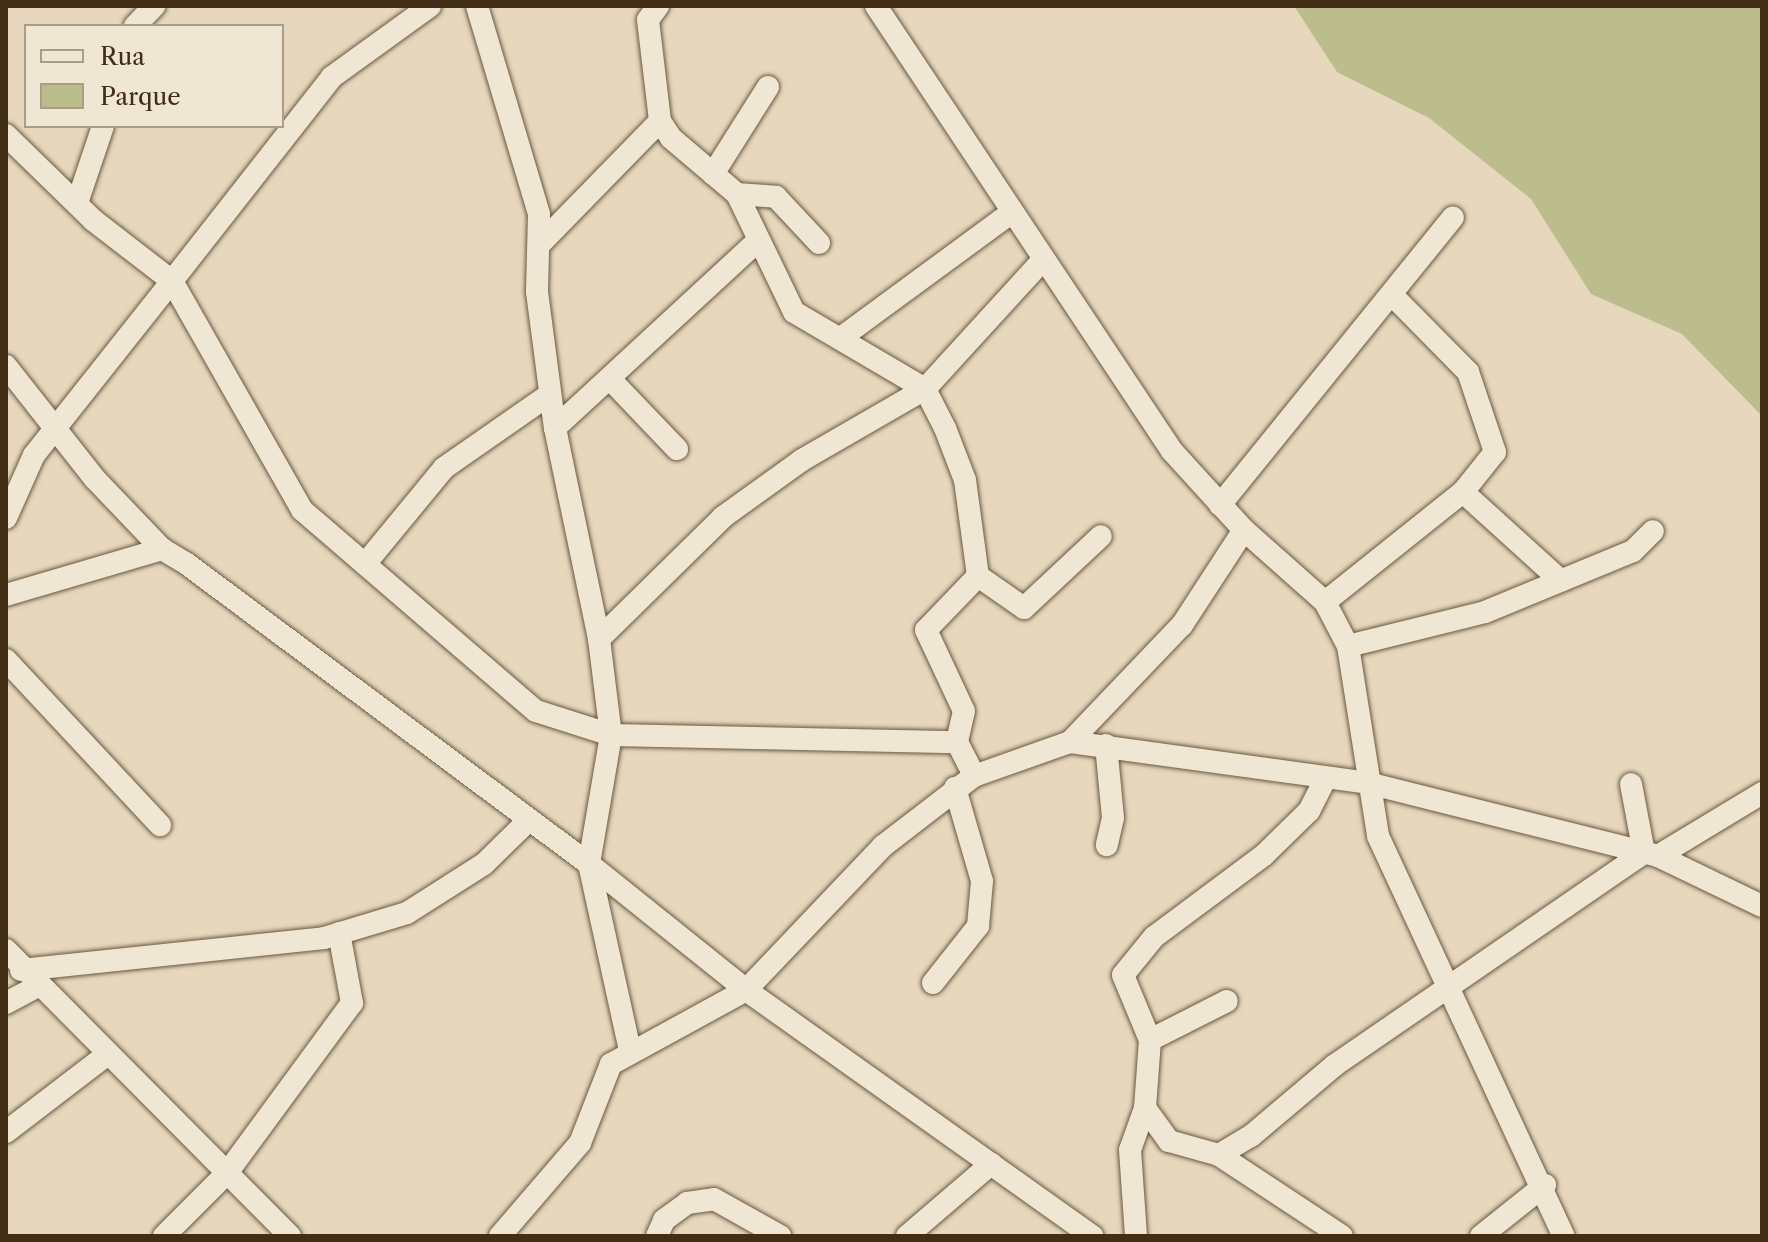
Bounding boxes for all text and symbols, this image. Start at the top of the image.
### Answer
legend [24,24,284,128]
text: Rua [100,42,145,71]
text: Parque [100,82,181,111]

